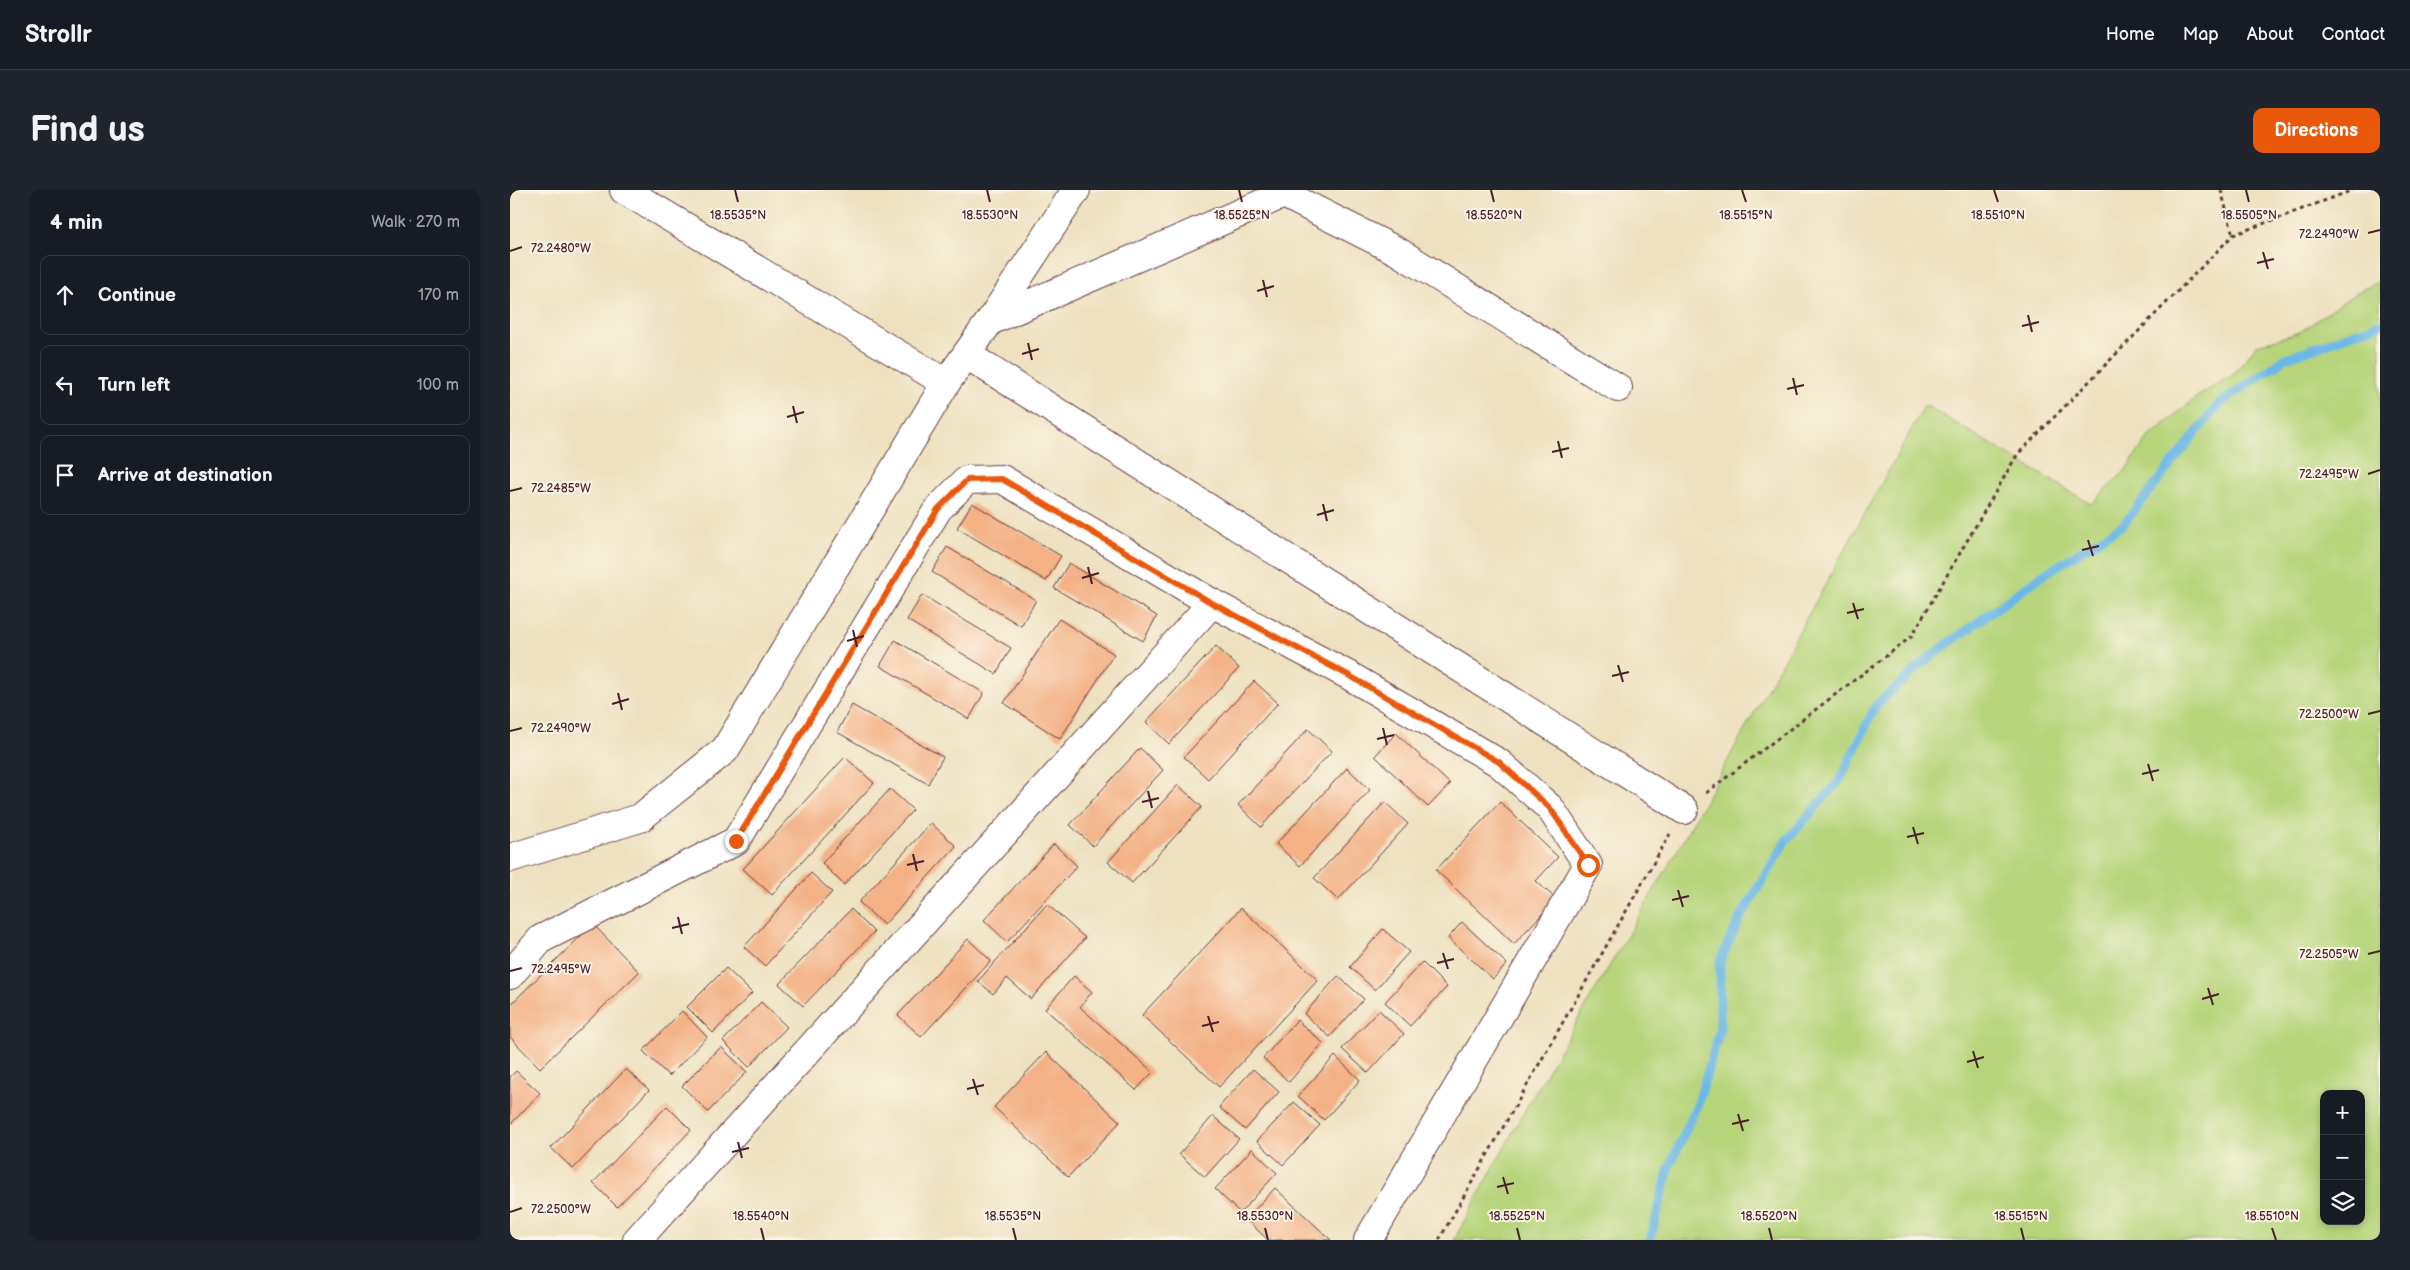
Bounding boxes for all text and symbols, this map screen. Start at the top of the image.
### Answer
text: Strollr [25,20,92,49]
text: Home [2106,24,2155,45]
text: Map [2183,24,2219,45]
text: About [2247,24,2294,45]
text: Contact [2322,24,2385,45]
button: Directions [2253,108,2380,153]
text: Find us [30,109,145,152]
text: 18.5535°N [710,208,766,223]
text: 18.5530°N [962,208,1018,223]
text: 18.5525°N [1214,208,1270,223]
text: 18.5520°N [1466,208,1522,223]
text: 18.5515°N [1719,208,1773,223]
text: 18.5510°N [1971,208,2025,223]
text: 18.5505°N [2221,208,2277,223]
text: 4 min [50,210,103,235]
text: Walk · 270 m [371,213,460,232]
text: 72.2490°W [2299,227,2359,242]
text: 72.2480°W [531,241,591,256]
icon: ahead [51,281,79,309]
text: Continue [98,284,176,307]
text: 170 m [418,286,459,305]
icon: left [51,371,79,399]
text: Turn left [98,374,170,397]
text: 100 m [416,376,459,395]
icon: arrive [51,461,79,489]
text: Arrive at destination [98,464,273,487]
text: 72.2495°W [2299,467,2359,482]
text: 72.2485°W [531,481,591,496]
text: 72.2500°W [2299,707,2359,722]
text: 72.2490°W [531,721,591,736]
route end [725,830,748,853]
route start [1577,854,1600,877]
text: 72.2505°W [2299,947,2359,962]
text: 72.2495°W [531,962,591,977]
map controls [2320,1090,2365,1225]
button: + [2320,1090,2365,1135]
button: − [2320,1135,2365,1180]
button: layers [2320,1180,2365,1225]
text: 72.2500°W [531,1202,591,1217]
text: 18.5540°N [733,1209,789,1224]
text: 18.5535°N [985,1209,1041,1224]
text: 18.5530°N [1237,1209,1293,1224]
text: 18.5525°N [1489,1209,1545,1224]
text: 18.5520°N [1741,1209,1797,1224]
text: 18.5515°N [1994,1209,2048,1224]
text: 18.5510°N [2245,1209,2299,1224]

